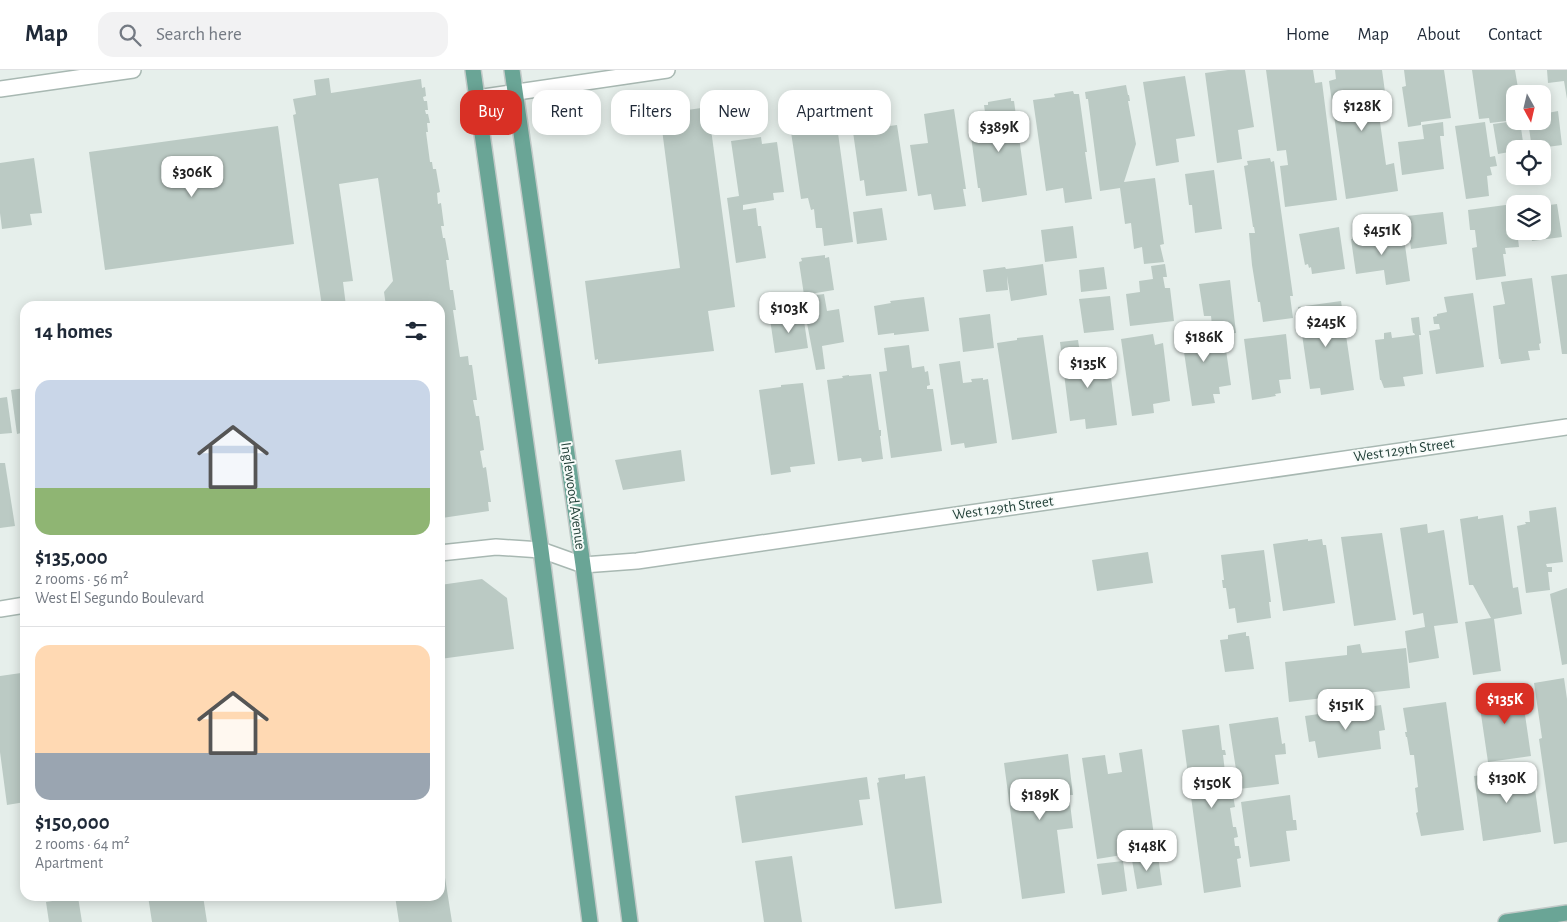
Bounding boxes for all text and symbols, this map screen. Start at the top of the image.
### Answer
search box [98,12,448,57]
icon: search [116,21,144,49]
text: Map [25,22,68,46]
text: Search here [156,25,242,44]
text: Home [1286,26,1329,44]
text: Map [1357,26,1389,44]
text: About [1417,26,1460,44]
text: Contact [1488,26,1542,44]
north arrow [1506,85,1551,130]
map controls [1506,85,1551,240]
chip: Buy [460,90,522,135]
chip: Rent [532,90,601,135]
chip: Filters [611,90,690,135]
chip: New [700,90,768,135]
chip: Apartment [778,90,891,135]
pin: $128K [1327,90,1397,132]
text: $128K [1343,98,1381,114]
pin: $389K [964,111,1034,153]
text: $389K [979,119,1019,135]
button: locate [1506,140,1551,185]
pin: $306K [157,156,227,198]
text: $306K [172,164,212,180]
button: layers [1506,195,1551,240]
pin: $451K [1347,214,1417,256]
text: $451K [1363,222,1401,238]
pin: $103K [754,292,824,334]
text: $103K [770,300,808,316]
pin: $245K [1291,306,1361,348]
text: $245K [1306,314,1346,330]
icon: filters [402,317,430,345]
pin: $186K [1169,320,1239,363]
text: 14 homes [35,321,113,342]
text: $186K [1185,329,1223,345]
pin: $135K [1053,346,1123,389]
text: $135K [1070,355,1106,371]
icon: home [188,412,278,502]
street label: West 129th Street [1353,435,1456,465]
street label: Inglewood Avenue [558,441,588,551]
street label: West 129th Street [952,493,1055,523]
text: $135,000 [35,547,108,568]
text: 2 rooms · 56 m² [35,571,129,587]
text: West El Segundo Boulevard [35,590,204,606]
icon: home [188,678,278,768]
pin: $135K [1470,682,1540,725]
pin: $151K [1311,688,1381,731]
text: $135K [1487,691,1523,707]
text: $151K [1329,697,1363,713]
pin: $130K [1472,762,1542,804]
pin: $150K [1177,766,1247,809]
text: $130K [1488,770,1526,786]
text: $150K [1193,775,1231,791]
pin: $189K [1005,778,1075,821]
text: $189K [1021,787,1059,803]
text: $150,000 [35,812,110,833]
pin: $148K [1112,830,1182,872]
text: 2 rooms · 64 m² [35,836,130,852]
text: $148K [1128,838,1166,854]
text: Apartment [35,855,103,871]

